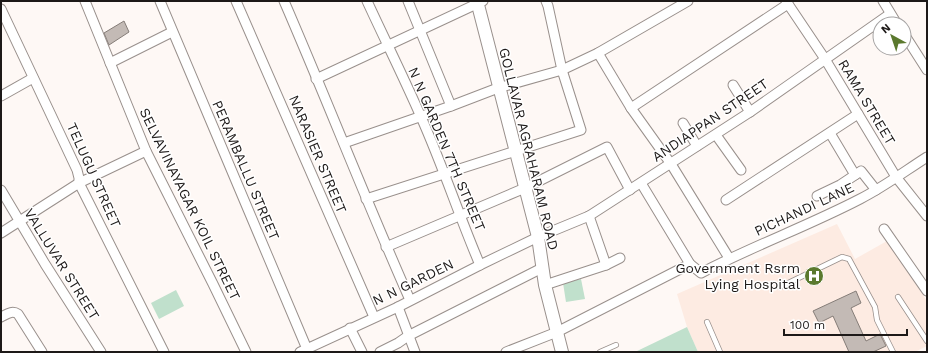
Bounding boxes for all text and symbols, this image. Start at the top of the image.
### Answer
north arrow [872,16,912,56]
text: N [879,21,893,36]
street label: GOLLAVAR AGRAHARAM ROAD [496,46,562,252]
street label: RAMA STREET [835,56,899,148]
street label: N N GARDEN 7TH STREET [405,65,489,234]
street label: ANDIAPPAN STREET [649,75,771,165]
street label: NARASIER STREET [286,93,350,216]
street label: PERAMBALLU STREET [209,98,283,243]
street label: SELVAVINAYAGAR KOIL STREET [136,105,244,303]
street label: TELUGU STREET [64,120,124,230]
street label: PICHANDI LANE [752,179,856,239]
street label: VALLUVAR STREET [21,205,103,323]
street label: N N GARDEN [370,256,456,308]
place label: Government Rsrm Lying Hospital [675,260,801,292]
hospital icon: Government Rsrm Lying Hospital [803,265,825,287]
scale bar [784,311,907,337]
text: 100 m [790,318,825,332]

